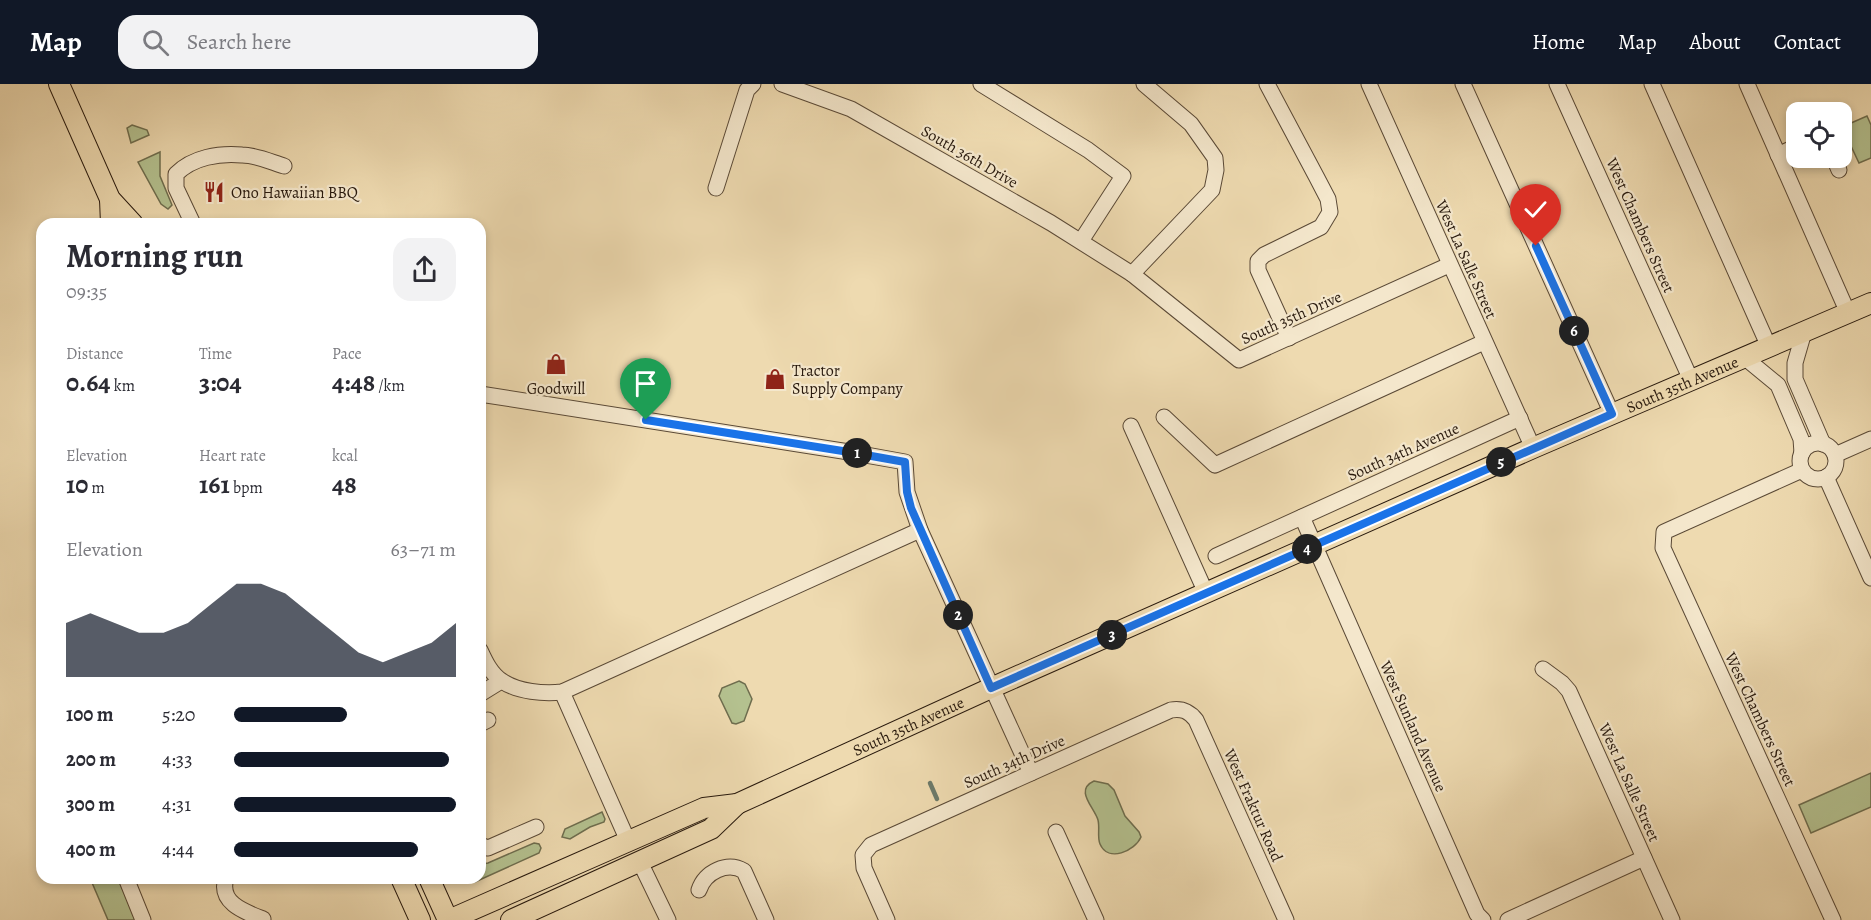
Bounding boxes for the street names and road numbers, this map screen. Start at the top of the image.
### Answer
street label: South 36th Drive [917,120,1022,194]
street label: West Chambers Street [1600,154,1680,296]
street label: West La Salle Street [1430,196,1502,322]
street label: South 35th Drive [1237,286,1345,350]
street label: South 35th Avenue [1623,351,1742,419]
street label: South 34th Avenue [1344,417,1463,486]
street label: West Chambers Street [1719,648,1801,790]
street label: West Sunland Avenue [1374,657,1452,795]
street label: South 35th Avenue [849,692,968,762]
street label: West La Salle Street [1593,719,1665,845]
street label: South 34th Drive [960,730,1068,794]
street label: West Fraktur Road [1218,744,1288,866]

